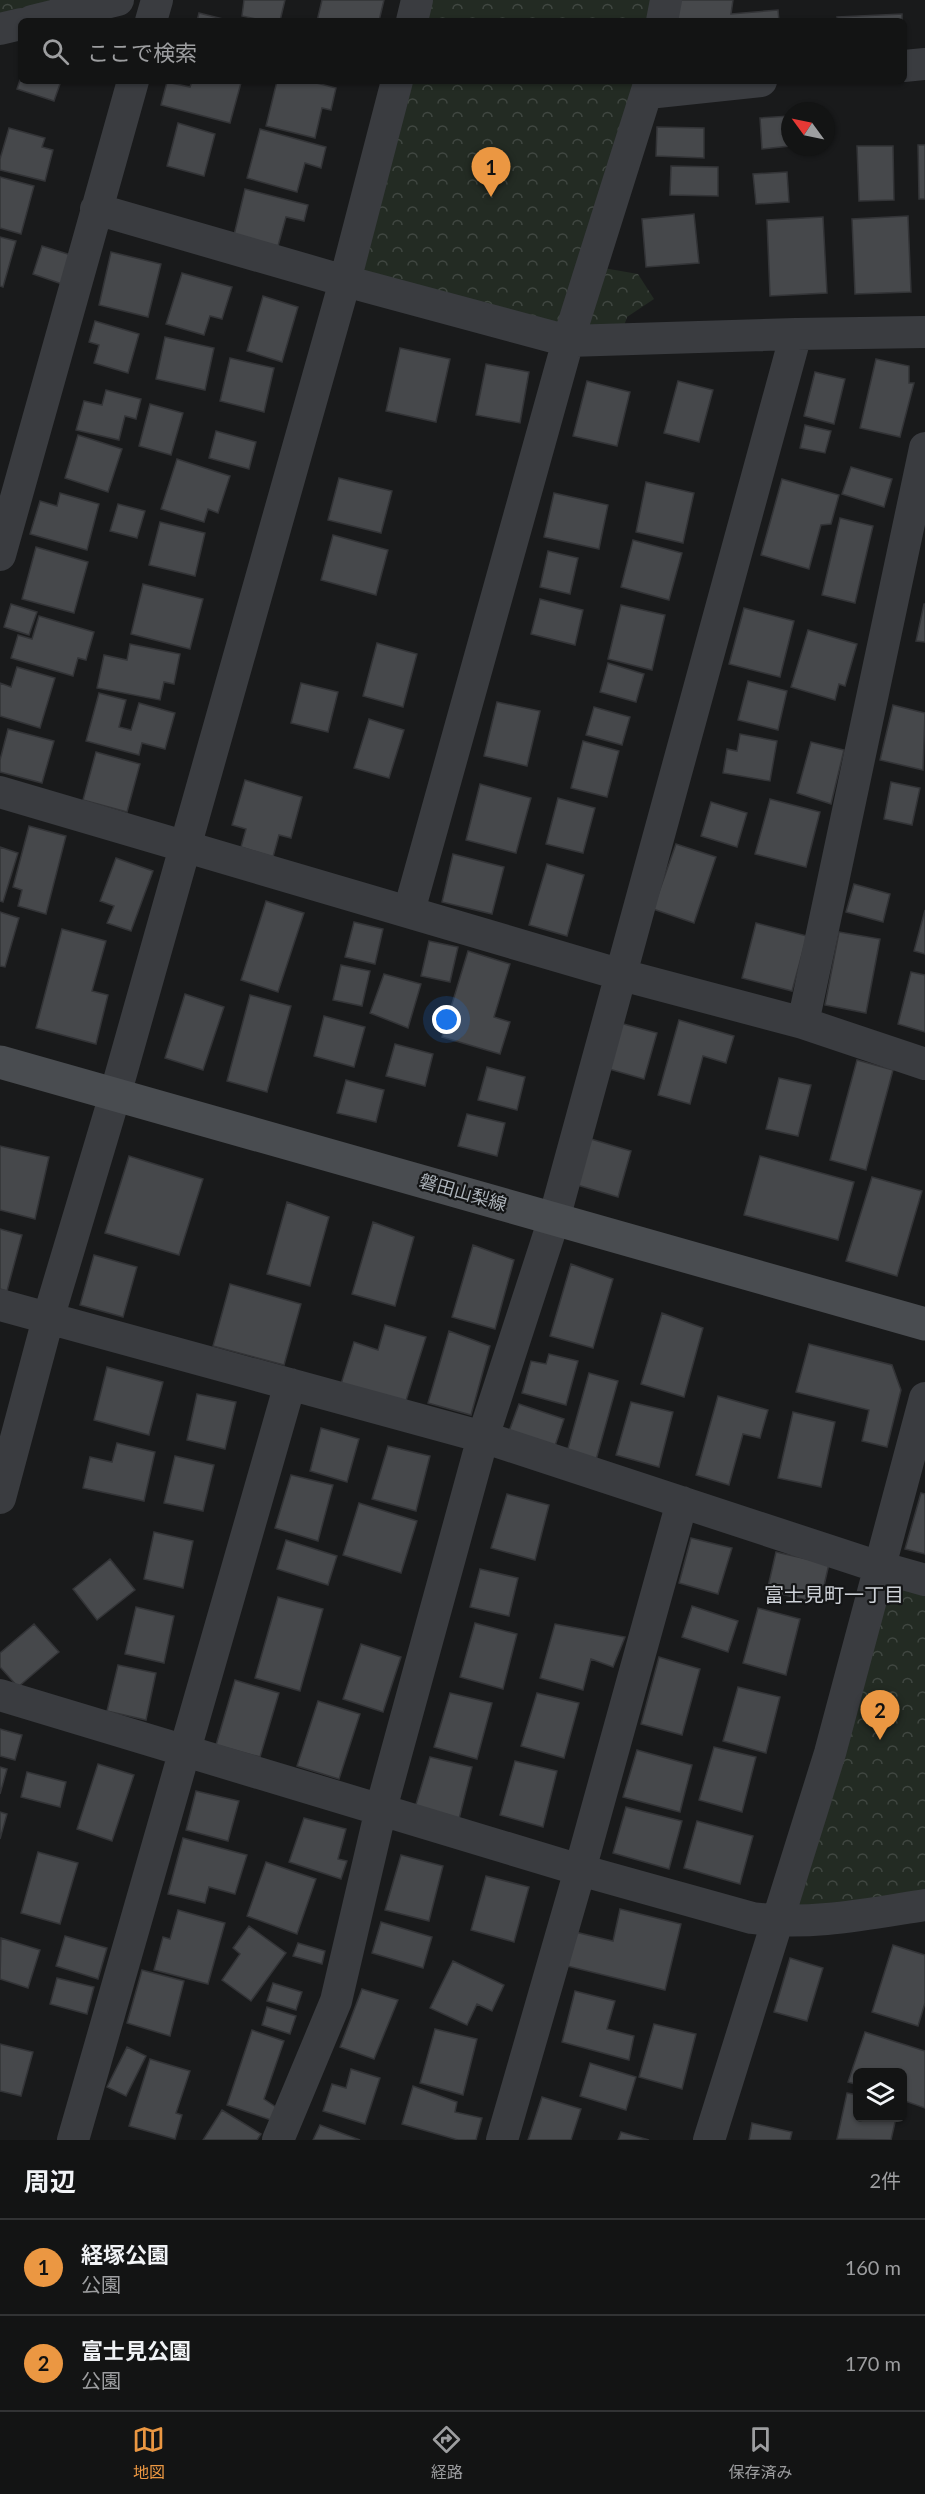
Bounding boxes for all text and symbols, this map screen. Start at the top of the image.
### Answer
search box [18,18,907,84]
icon: search [39,35,72,68]
text: ここで検索 [87,39,197,66]
north arrow [781,102,835,156]
pin: 1 [472,148,510,197]
your location [432,1005,461,1034]
street label: 磐田山梨線 [417,1169,510,1215]
district label: 富士見町一丁目 [764,1582,904,1606]
pin: 2 [860,1690,900,1740]
map controls [853,2068,907,2122]
button: layers [853,2068,907,2122]
text: 周辺 [24,2165,76,2197]
text: 2件 [869,2168,901,2192]
text: 経塚公園 [81,2241,169,2268]
text: 1 [38,2255,49,2279]
text: 160 m [845,2255,901,2279]
text: 公園 [81,2272,121,2296]
text: 富士見公園 [81,2337,191,2364]
text: 2 [38,2351,49,2375]
text: 170 m [845,2351,901,2375]
text: 公園 [81,2368,121,2392]
tab: 地図 [132,2423,165,2483]
tab: 経路 [430,2423,463,2483]
tab: 保存済み [728,2423,792,2483]

